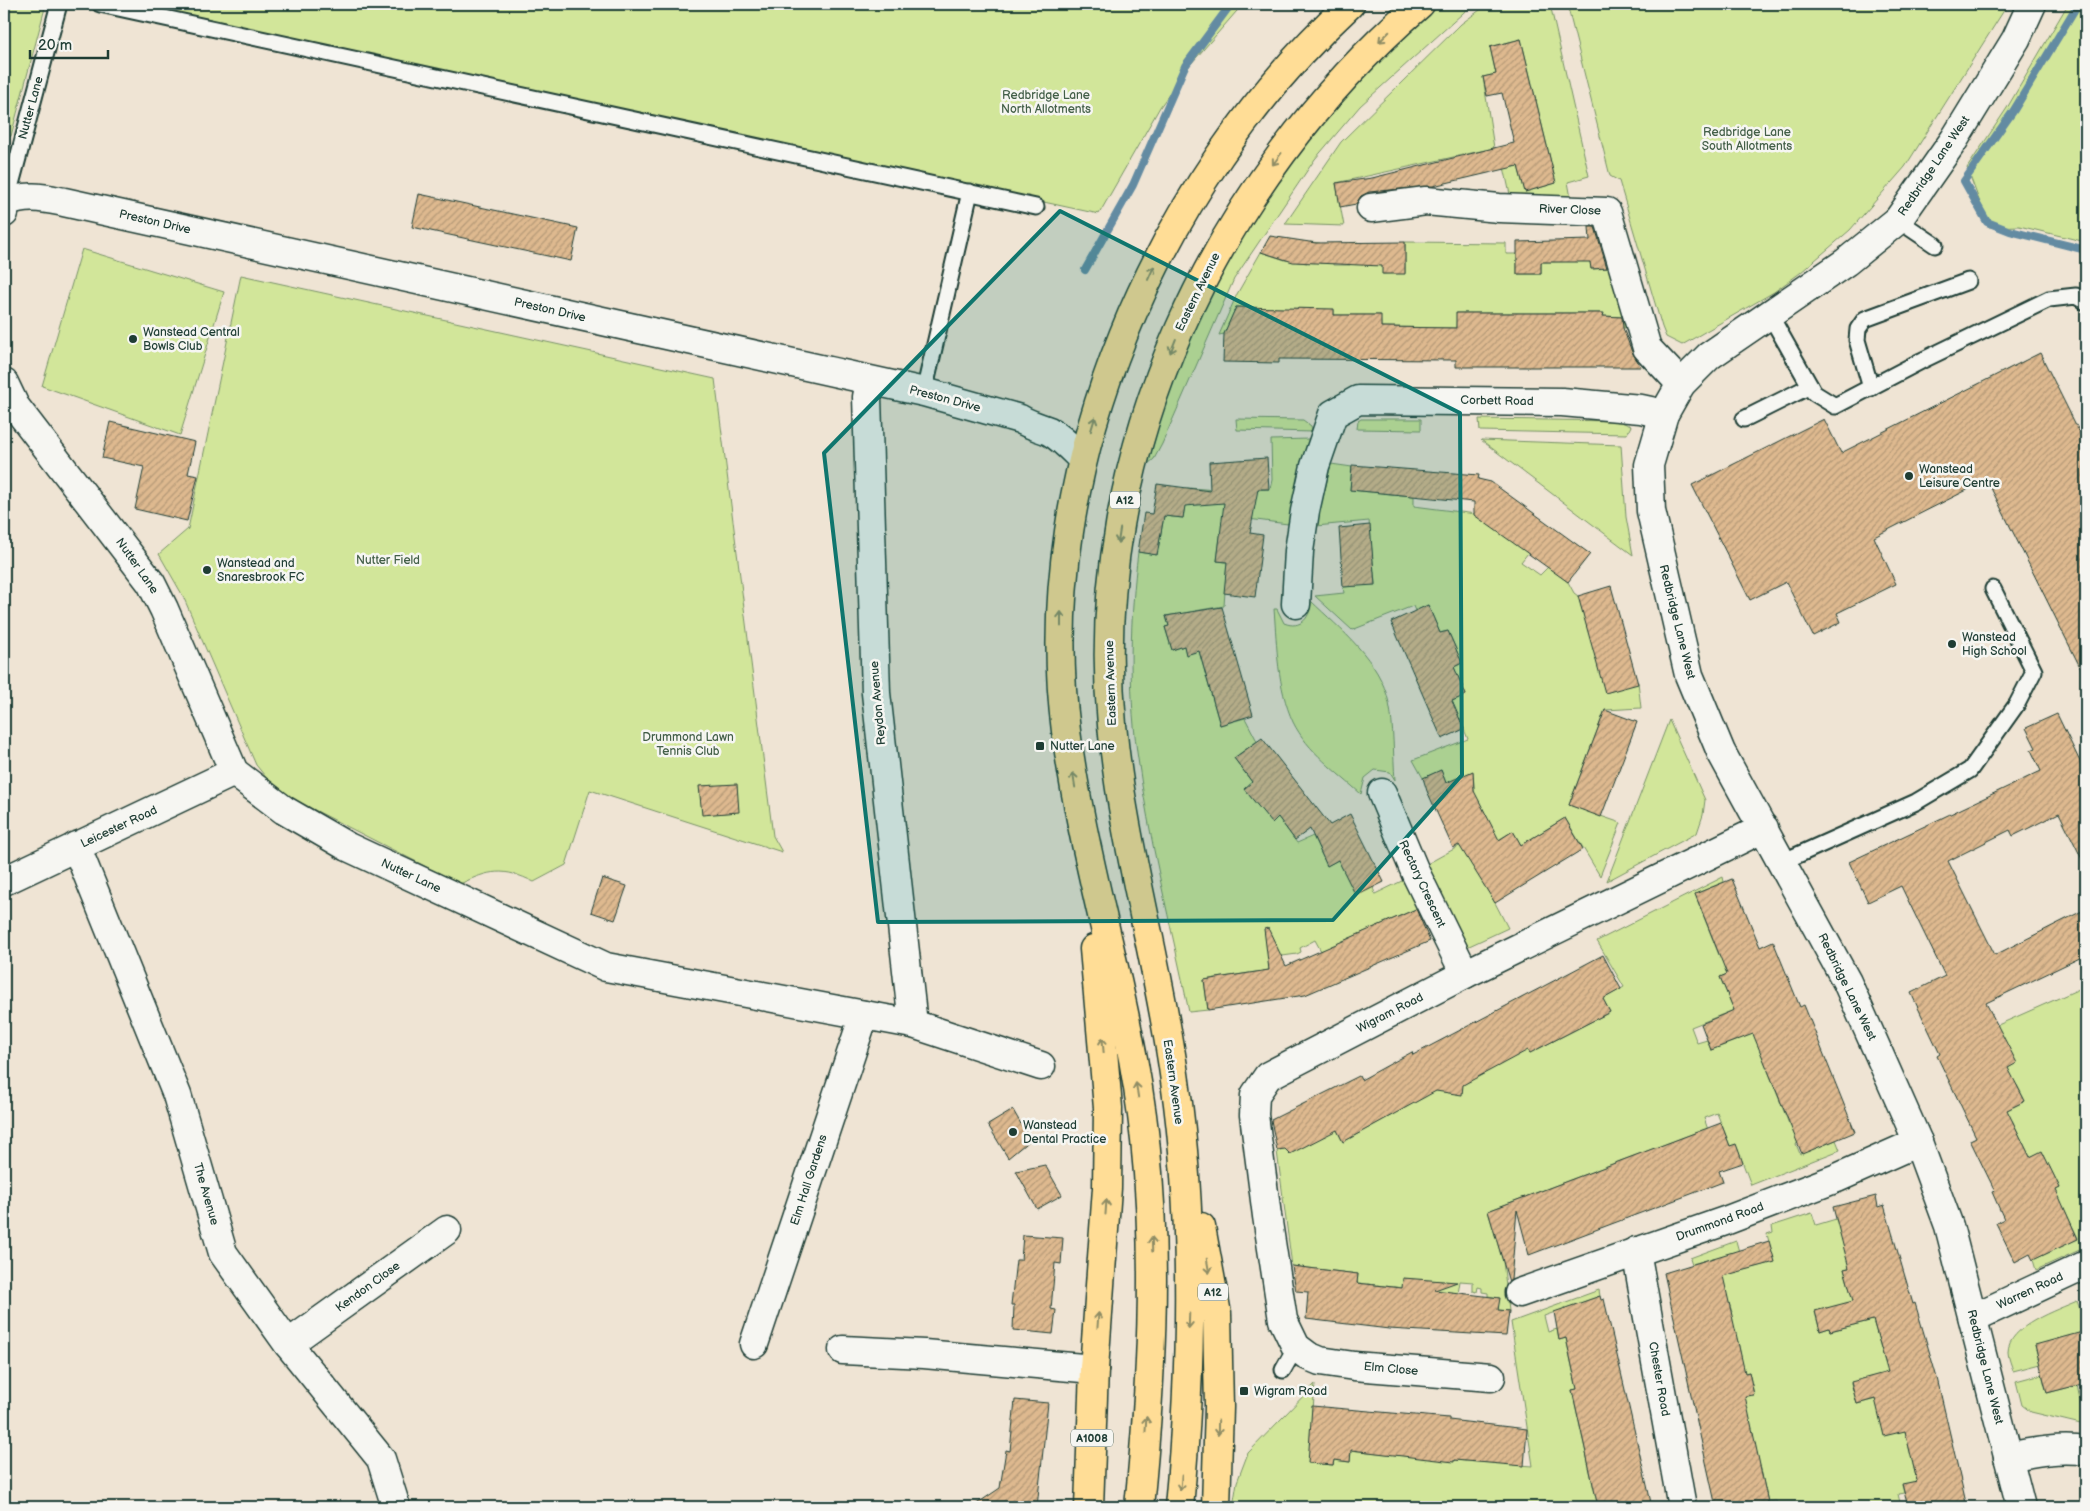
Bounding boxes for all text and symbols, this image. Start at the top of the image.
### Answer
scale bar [30,28,108,60]
one-way arrow [1378,31,1390,43]
text: 20 m [38,36,72,55]
street label: Nutter Lane [15,75,47,141]
park label: Redbridge Lane North Allotments [1001,88,1091,117]
street label: Redbridge Lane West [1895,113,1973,219]
park label: Redbridge Lane South Allotments [1702,125,1792,154]
one-way arrow [1272,152,1282,166]
street label: River Close [1539,201,1601,219]
street label: Preston Drive [118,206,192,238]
street label: Eastern Avenue [1172,250,1224,334]
one-way arrow [1147,266,1157,281]
street label: Preston Drive [513,294,587,326]
place label: Wanstead Central Bowls Club [143,325,240,354]
marker: Wanstead Central Bowls Club [127,333,139,345]
one-way arrow [1168,338,1177,353]
street label: Preston Drive [908,382,982,416]
street label: Corbett Road [1460,393,1534,409]
one-way arrow [1088,417,1098,433]
place label: Wanstead Leisure Centre [1919,462,2000,491]
marker: Wanstead Leisure Centre [1903,470,1915,482]
road number: A12 [1110,492,1140,508]
one-way arrow [1113,527,1123,543]
street label: Nutter Lane [112,535,162,597]
park label: Nutter Field [356,553,420,568]
place label: Wanstead and Snaresbrook FC [217,556,305,585]
street label: Redbridge Lane West [1656,563,1699,681]
marker: Wanstead and Snaresbrook FC [201,564,213,576]
one-way arrow [1056,611,1066,627]
place label: Wanstead High School [1962,630,2027,659]
marker: Wanstead High School [1946,638,1958,650]
street label: Eastern Avenue [1102,640,1120,726]
street label: Reydon Avenue [867,660,889,746]
park label: Drummond Lawn Tennis Club [642,730,734,759]
place label: Nutter Lane [1050,739,1115,754]
marker: Nutter Lane [1034,740,1046,752]
one-way arrow [1069,773,1079,789]
street label: Leicester Road [78,803,160,851]
street label: Rectory Crescent [1395,838,1449,930]
street label: Nutter Lane [379,856,443,896]
street label: Redbridge Lane West [1814,931,1880,1043]
street label: Wigram Road [1354,990,1426,1036]
one-way arrow [1098,1037,1108,1053]
street label: Eastern Avenue [1160,1039,1186,1125]
one-way arrow [1132,1082,1142,1098]
place label: Wanstead Dental Practice [1023,1118,1106,1147]
marker: Wanstead Dental Practice [1007,1126,1019,1138]
street label: Elm Hall Gardens [787,1133,831,1227]
street label: The Avenue [190,1161,222,1227]
one-way arrow [1101,1199,1110,1215]
street label: Drummond Road [1674,1199,1766,1245]
one-way arrow [1147,1236,1156,1252]
one-way arrow [1204,1258,1214,1274]
street label: Kendon Close [333,1259,403,1315]
street label: Warren Road [1994,1269,2066,1313]
road number: A12 [1198,1284,1228,1300]
street label: Redbridge Lane West [1964,1308,2007,1426]
one-way arrow [1093,1312,1102,1328]
one-way arrow [1185,1313,1194,1329]
street label: Chester Road [1645,1341,1673,1417]
street label: Elm Close [1363,1359,1419,1379]
place label: Wigram Road [1254,1384,1327,1399]
marker: Wigram Road [1238,1385,1250,1397]
one-way arrow [1142,1416,1151,1432]
one-way arrow [1214,1420,1223,1436]
road number: A1008 [1071,1430,1113,1446]
one-way arrow [1176,1475,1186,1491]

